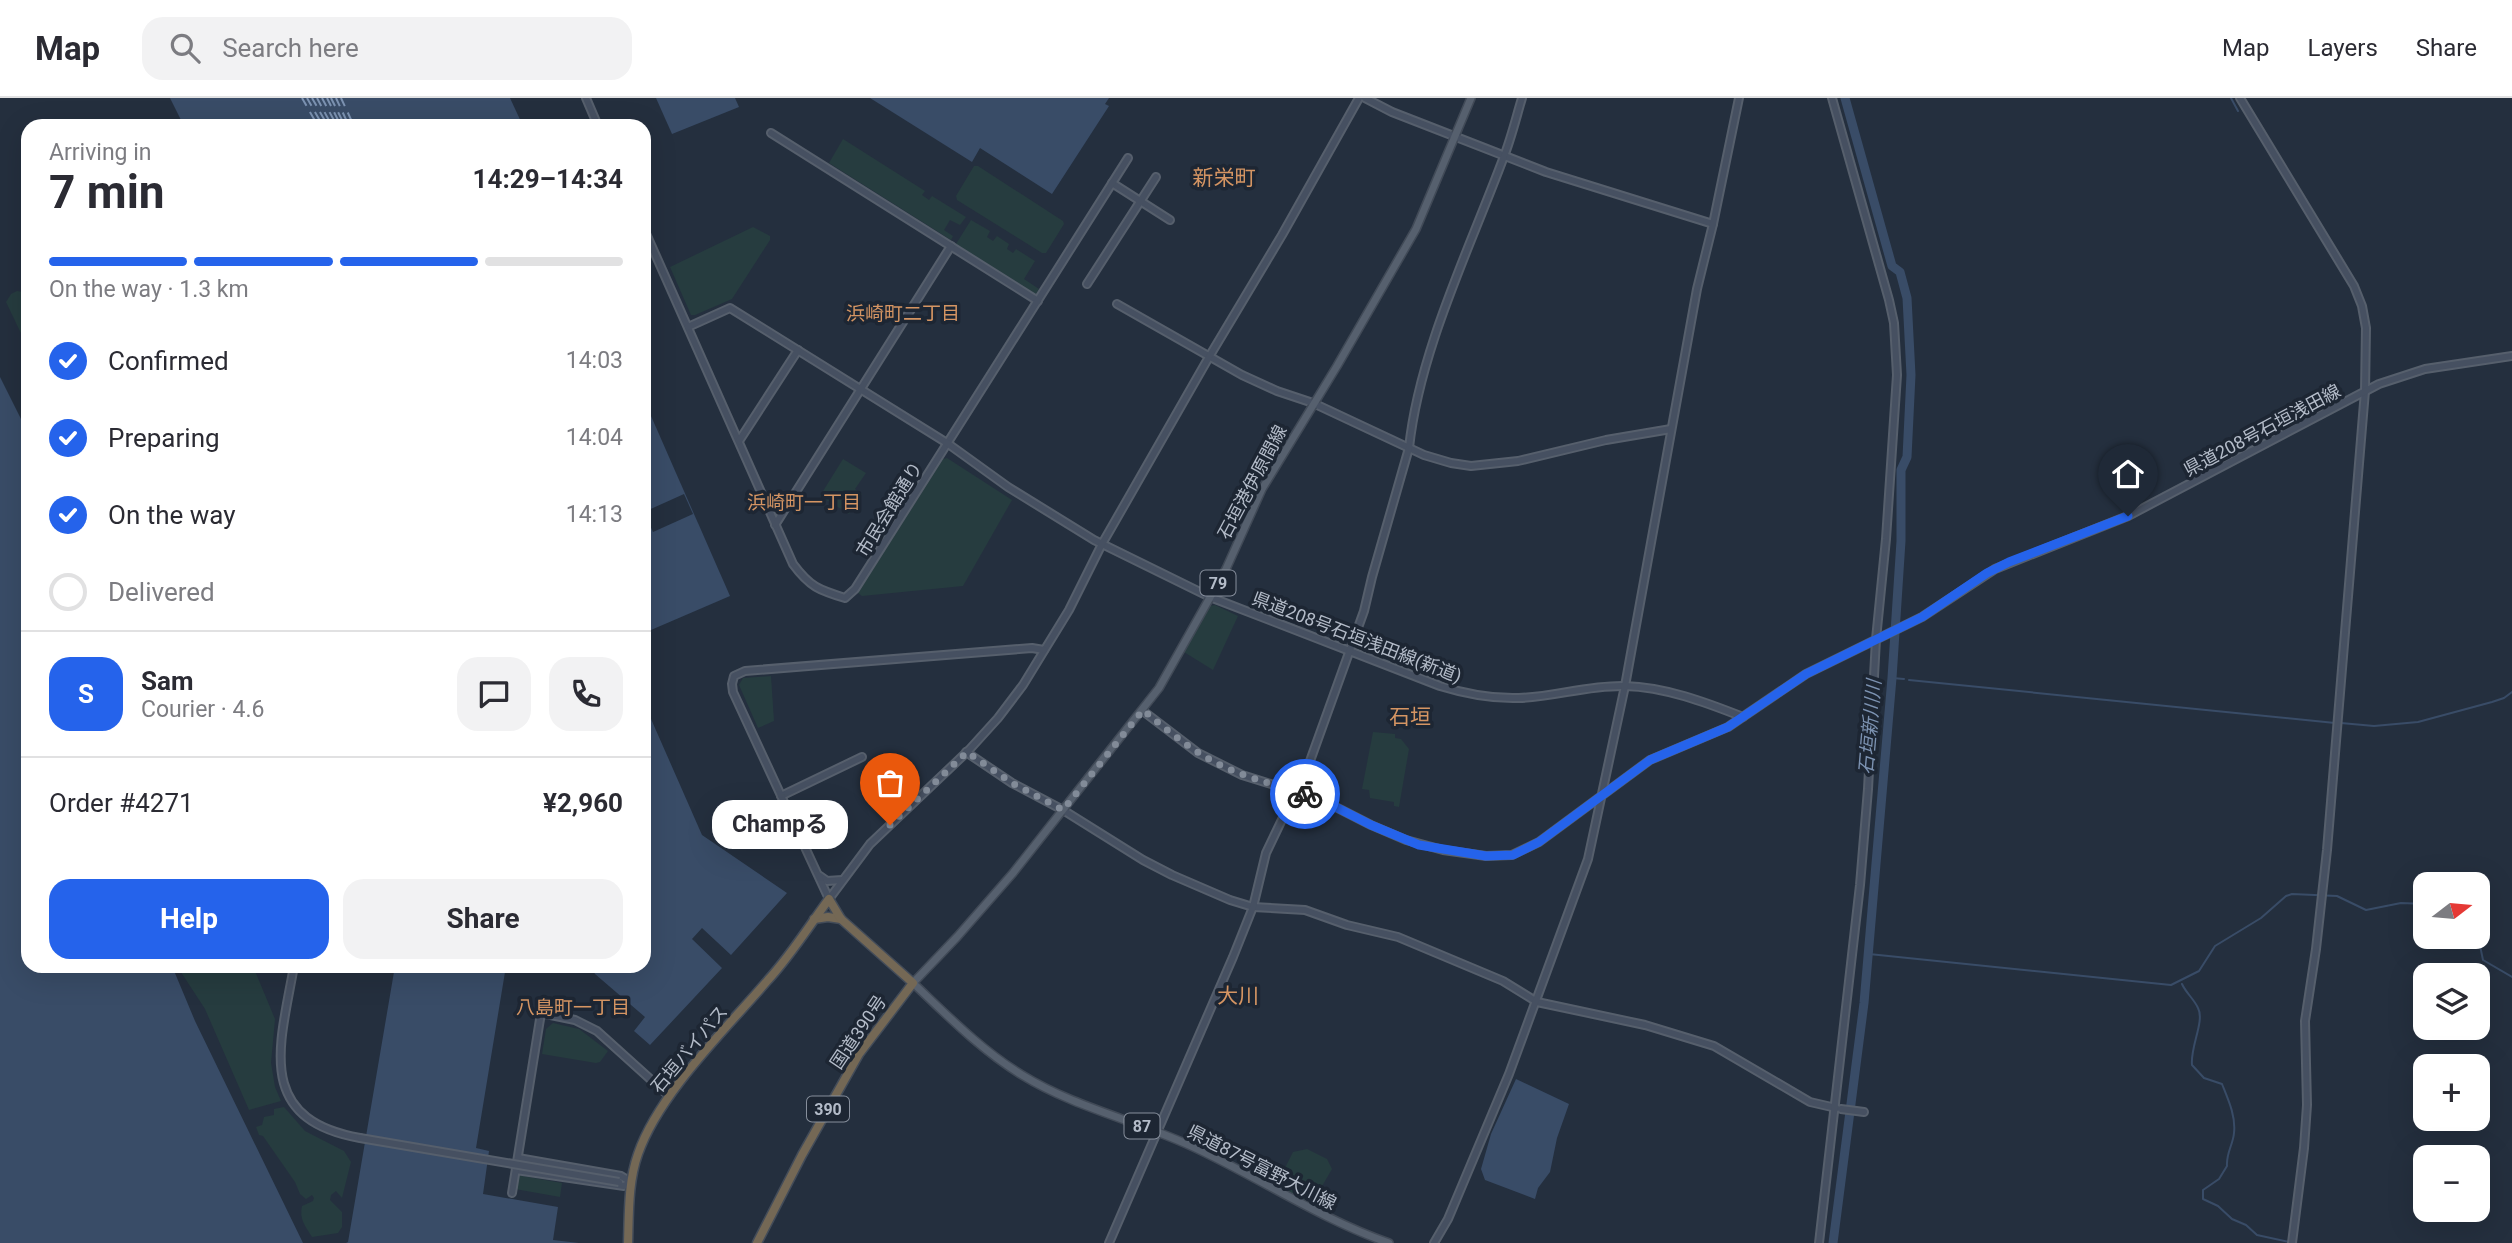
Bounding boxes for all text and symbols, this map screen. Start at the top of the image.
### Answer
search box [142,17,632,80]
text: Map [35,29,100,68]
icon: search [166,29,204,67]
text: Search here [222,33,359,63]
text: Map [2222,34,2270,62]
text: Layers [2308,34,2378,62]
text: Share [2416,34,2477,62]
text: Arriving in [49,139,152,166]
text: 14:29–14:34 [473,164,623,194]
text: 7 min [49,165,165,219]
district label: 新栄町 [1193,166,1256,190]
text: On the way · 1.3 km [49,276,249,303]
district label: 浜崎町二丁目 [846,302,960,325]
icon: check [49,342,87,380]
text: Confirmed [108,346,229,376]
text: 14:03 [566,347,623,374]
street label: 県道208号石垣浅田線 [2180,380,2344,480]
icon: check [49,419,87,457]
street label: 石垣港伊原間線 [1213,421,1291,543]
text: Preparing [108,423,220,453]
text: 14:04 [566,424,623,451]
pin [2098,444,2158,516]
icon: home [2109,455,2147,493]
street label: 市民会館通り [851,458,927,560]
district label: 浜崎町一丁目 [747,491,861,514]
icon: check [49,496,87,534]
text: On the way [108,500,236,530]
text: 14:13 [566,501,623,528]
road number: 79 [1200,570,1236,596]
text: Delivered [108,577,215,607]
street label: 県道208号石垣浅田線(新道) [1249,587,1465,688]
button: chat [457,657,531,731]
button: phone [549,657,623,731]
text: Sam [141,666,193,696]
water label: 石垣新川川 [1854,677,1886,775]
text: S [78,679,94,709]
text: Courier · 4.6 [141,696,264,723]
district label: 石垣 [1389,705,1431,729]
pin [860,753,920,825]
courier [1270,759,1340,829]
icon: bag [871,764,909,802]
icon: bike [1286,775,1324,813]
text: Order #4271 [49,788,194,818]
text: ¥2,960 [543,788,623,818]
callout: Champる [712,800,848,850]
text: Champる [732,811,828,838]
north arrow [2413,872,2490,948]
map controls [2413,872,2490,1222]
button: Help [49,879,329,959]
button: Share [343,879,623,959]
button: layers [2413,963,2490,1040]
district label: 大川 [1217,984,1259,1008]
street label: 国道390号 [826,991,890,1073]
district label: 八島町一丁目 [516,996,630,1019]
street label: 石垣バイパス [646,1001,732,1097]
button: + [2413,1054,2490,1131]
road number: 390 [807,1096,849,1121]
road number: 87 [1124,1114,1160,1138]
street label: 県道87号富野大川線 [1184,1120,1340,1214]
button: − [2413,1145,2490,1222]

